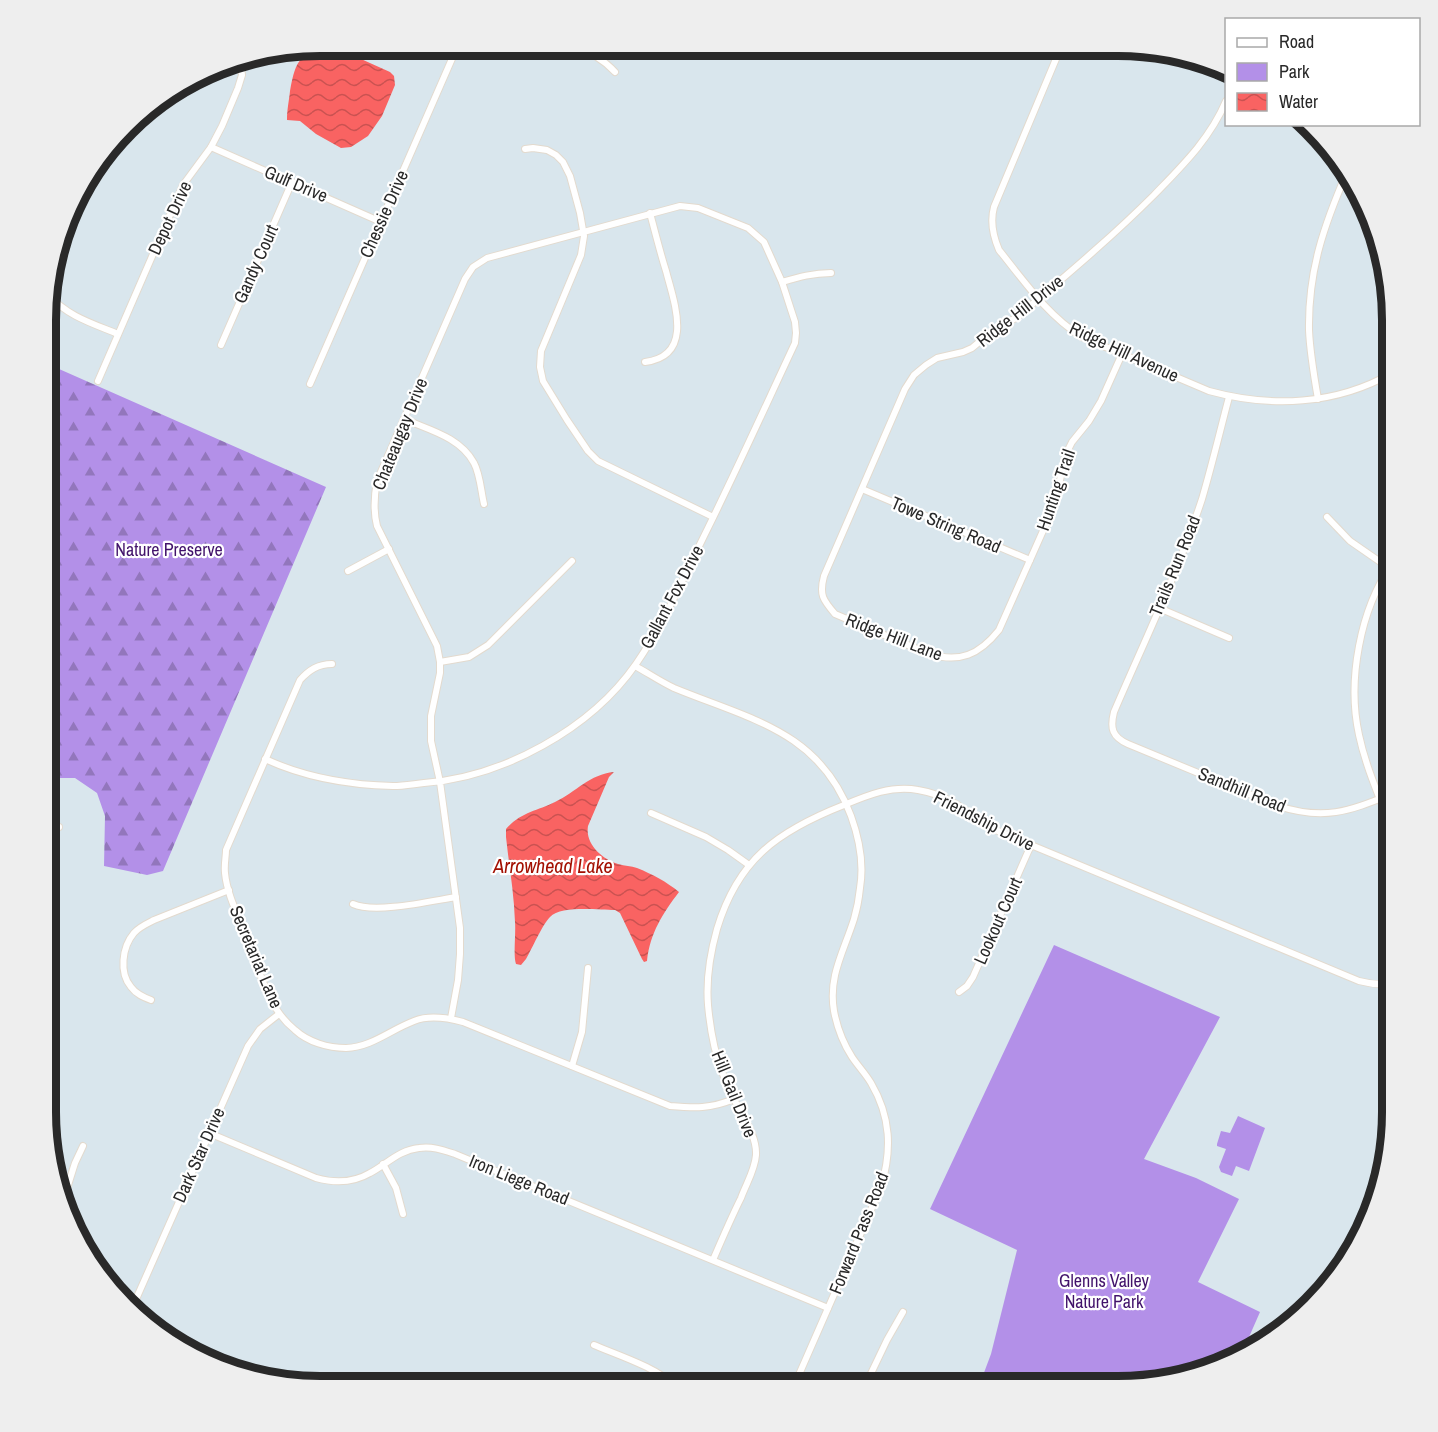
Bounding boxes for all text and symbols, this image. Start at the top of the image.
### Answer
legend [1225,18,1420,126]
text: Road [1279,29,1314,54]
text: Park [1279,59,1310,84]
text: Water [1279,89,1318,114]
street label: Gulf Drive [261,159,332,208]
street label: Chessie Drive [353,166,414,262]
street label: Depot Drive [142,177,198,259]
street label: Gandy Court [227,220,284,307]
street label: Ridge Hill Drive [971,269,1068,353]
street label: Ridge Hill Avenue [1065,315,1183,388]
street label: Chateaugay Drive [366,374,433,494]
street label: Hunting Trail [1030,446,1081,534]
street label: Towe String Road [887,490,1005,559]
street label: Trails Run Road [1143,512,1206,620]
park label: Nature Preserve [115,537,223,562]
street label: Gallant Fox Drive [634,541,709,653]
street label: Ridge Hill Lane [842,607,946,666]
street label: Sandhill Road [1195,761,1290,818]
street label: Friendship Drive [930,784,1039,857]
water label: Arrowhead Lake [492,852,613,879]
street label: Lookout Court [967,873,1028,968]
street label: Secretariat Lane [224,902,289,1012]
street label: Hill Gail Drive [706,1047,763,1141]
street label: Dark Star Drive [166,1103,231,1206]
street label: Iron Liege Road [465,1148,573,1211]
street label: Forward Pass Road [823,1168,894,1298]
park label: Glenns Valley Nature Park [1059,1268,1150,1314]

